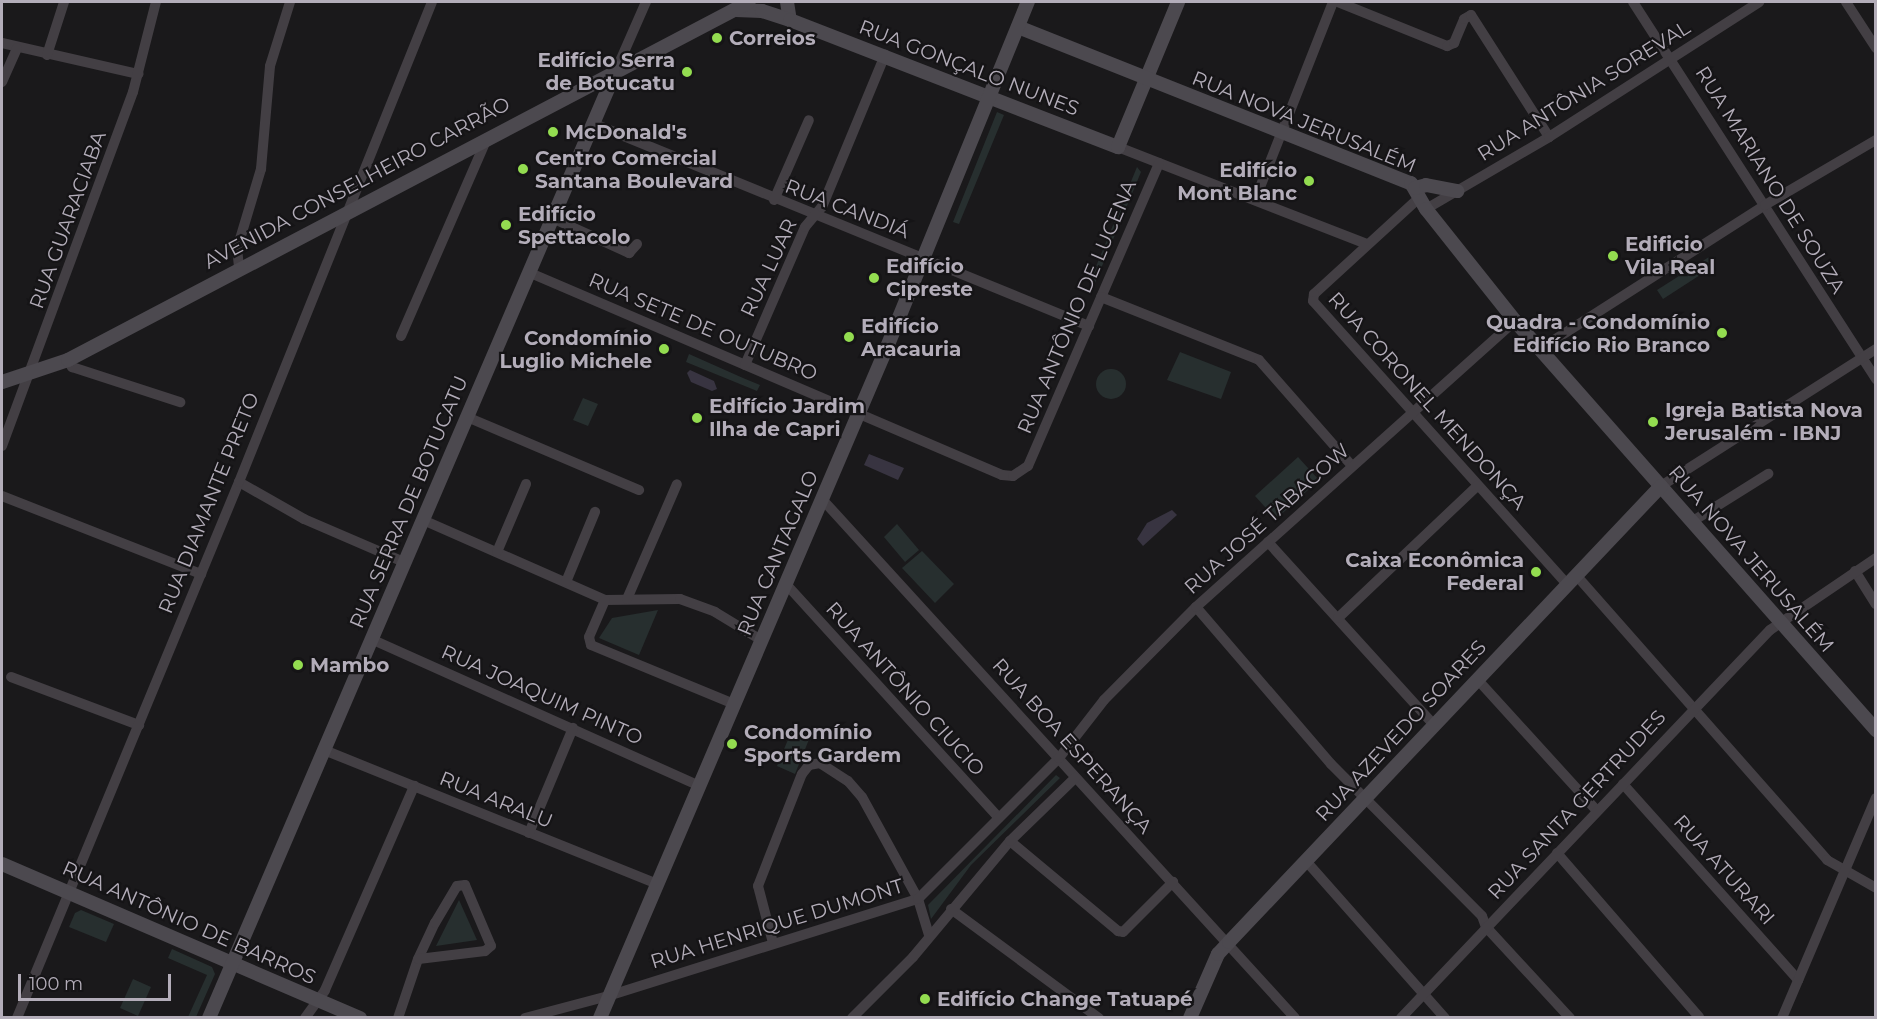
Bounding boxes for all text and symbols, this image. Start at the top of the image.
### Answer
street label: RUA GONÇALO NUNES [856,15,1082,121]
street label: RUA ANTÔNIA SOREVAL [1473,16,1695,166]
place label: Correios [729,26,816,50]
marker: Correios [710,31,724,45]
place label: Edifício Serra de Botucatu [537,48,675,95]
street label: RUA MARIANO DE SOUZA [1690,62,1850,298]
marker: Edifício Serra de Botucatu [680,65,694,79]
street label: RUA NOVA JERUSALÉM [1188,66,1420,178]
street label: AVENIDA CONSELHEIRO CARRÃO [200,92,514,274]
place label: McDonald's [565,120,687,144]
marker: McDonald's [546,125,560,139]
street label: RUA GUARACIABA [25,128,111,312]
place label: Centro Comercial Santana Boulevard [535,146,733,193]
place label: Edifício Mont Blanc [1177,158,1297,205]
marker: Centro Comercial Santana Boulevard [516,162,530,176]
street label: RUA CANDIÁ [782,174,912,244]
marker: Edifício Mont Blanc [1302,174,1316,188]
street label: RUA ANTÔNIO DE LUCENA [1013,177,1141,437]
place label: Edifício Spettacolo [518,202,630,249]
street label: RUA LUAR [736,215,802,321]
marker: Edifício Spettacolo [499,218,513,232]
place label: Edificio Vila Real [1625,232,1715,279]
marker: Edificio Vila Real [1606,249,1620,263]
place label: Edifício Cipreste [886,254,973,301]
street label: RUA SETE DE OUTUBRO [585,268,821,386]
marker: Edifício Cipreste [867,271,881,285]
street label: RUA CORONEL MENDONÇA [1323,287,1531,515]
place label: Quadra - Condomínio Edifício Rio Branco [1486,310,1710,357]
place label: Edifício Aracauria [861,314,961,361]
place label: Condomínio Luglio Michele [499,326,652,373]
marker: Quadra - Condomínio Edifício Rio Branco [1715,326,1729,340]
marker: Edifício Aracauria [842,330,856,344]
marker: Condomínio Luglio Michele [657,342,671,356]
street label: RUA SERRA DE BOTUCATU [345,372,473,632]
street label: RUA DIAMANTE PRETO [154,389,264,617]
place label: Edifício Jardim Ilha de Capri [709,394,865,441]
place label: Igreja Batista Nova Jerusalém - IBNJ [1665,398,1863,445]
marker: Edifício Jardim Ilha de Capri [690,411,704,425]
marker: Igreja Batista Nova Jerusalém - IBNJ [1646,415,1660,429]
street label: RUA JOSÉ TABACOW [1180,439,1354,599]
street label: RUA NOVA JERUSALÉM [1663,461,1839,657]
street label: RUA CANTAGALO [732,467,824,639]
place label: Caixa Econômica Federal [1345,548,1524,595]
marker: Caixa Econômica Federal [1529,565,1543,579]
street label: RUA ANTÔNIO CIUCIO [821,597,989,781]
street label: RUA AZEVEDO SOARES [1311,635,1491,827]
street label: RUA JOAQUIM PINTO [438,640,646,750]
place label: Mambo [310,653,389,677]
street label: RUA BOA ESPERANÇA [987,654,1157,838]
marker: Mambo [291,658,305,672]
street label: RUA SANTA GERTRUDES [1483,705,1671,905]
place label: Condomínio Sports Gardem [744,720,901,767]
marker: Condomínio Sports Gardem [725,737,739,751]
street label: RUA ARALU [436,766,556,834]
street label: RUA ATURARI [1668,810,1780,930]
street label: RUA ANTÔNIO DE BARROS [58,856,320,990]
street label: RUA HENRIQUE DUMONT [648,874,906,974]
scale bar [21,962,174,1000]
text: 100 m [29,973,83,995]
place label: Edifício Change Tatuapé [937,987,1193,1011]
marker: Edifício Change Tatuapé [918,992,932,1006]

